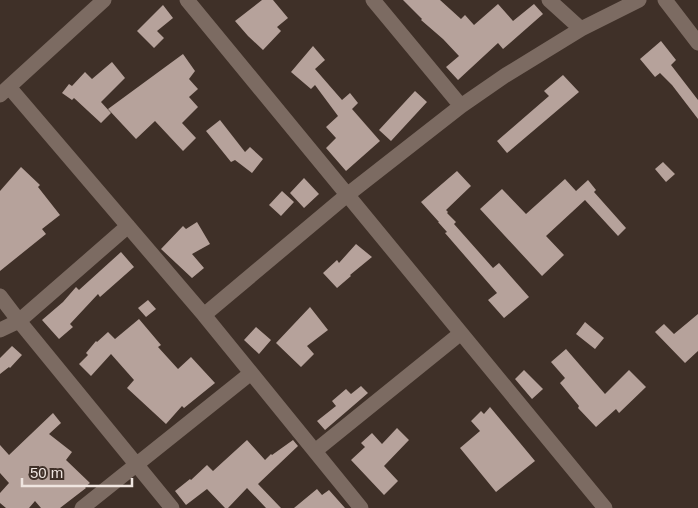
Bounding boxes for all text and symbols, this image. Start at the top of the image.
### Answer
scale bar [22,456,132,488]
text: 50 m [30,464,63,481]

